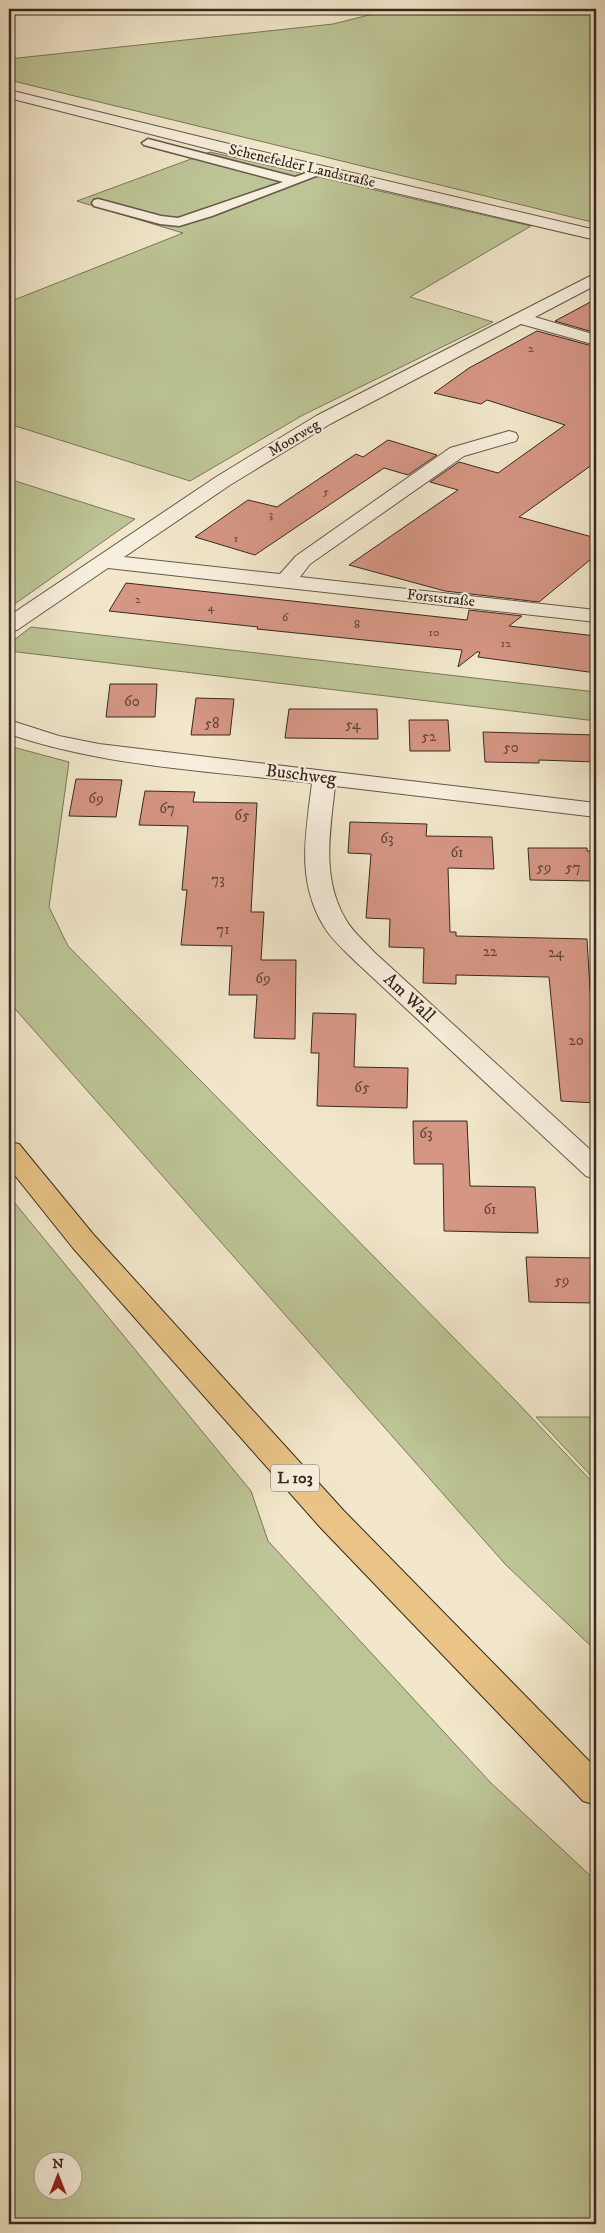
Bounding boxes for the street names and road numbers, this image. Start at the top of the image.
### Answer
street label: Schenefelder Landstraße [227,140,377,192]
street label: Moorweg [265,415,324,461]
street label: Forststraße [406,585,476,611]
street label: Buschweg [264,760,338,790]
street label: Am Wall [379,969,440,1028]
road number: L 103 [271,1465,319,1492]

